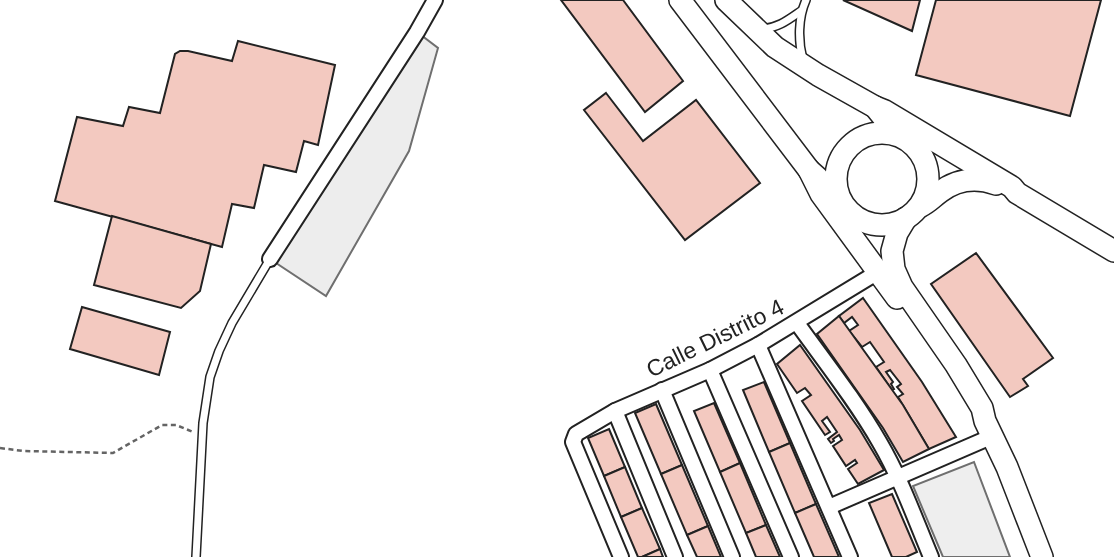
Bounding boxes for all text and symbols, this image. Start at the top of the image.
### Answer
street label: Calle Distrito 4 [642,293,788,382]

